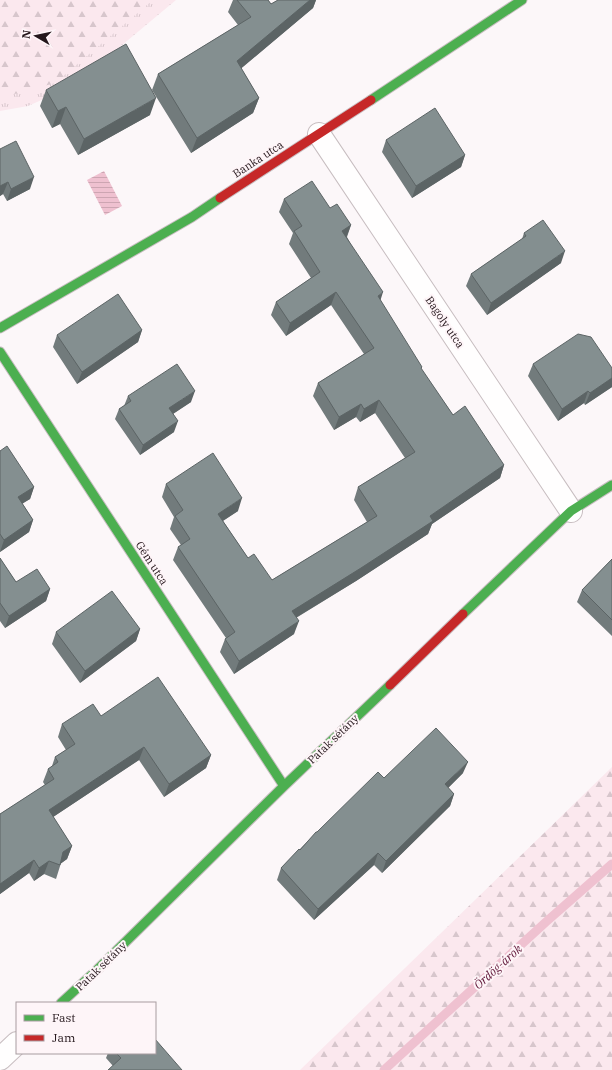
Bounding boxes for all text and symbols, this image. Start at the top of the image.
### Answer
north arrow [16,16,56,56]
text: N [19,29,34,40]
street label: Banka utca [230,137,286,181]
street label: Bagoly utca [423,293,467,351]
street label: Gém utca [133,539,171,587]
street label: Patak sétány [305,711,361,767]
street label: Patak sétány [73,938,129,994]
water label: Ördög-árok [470,941,525,992]
legend [16,1002,156,1054]
text: Fast [52,1010,76,1025]
text: Jam [52,1030,76,1045]

